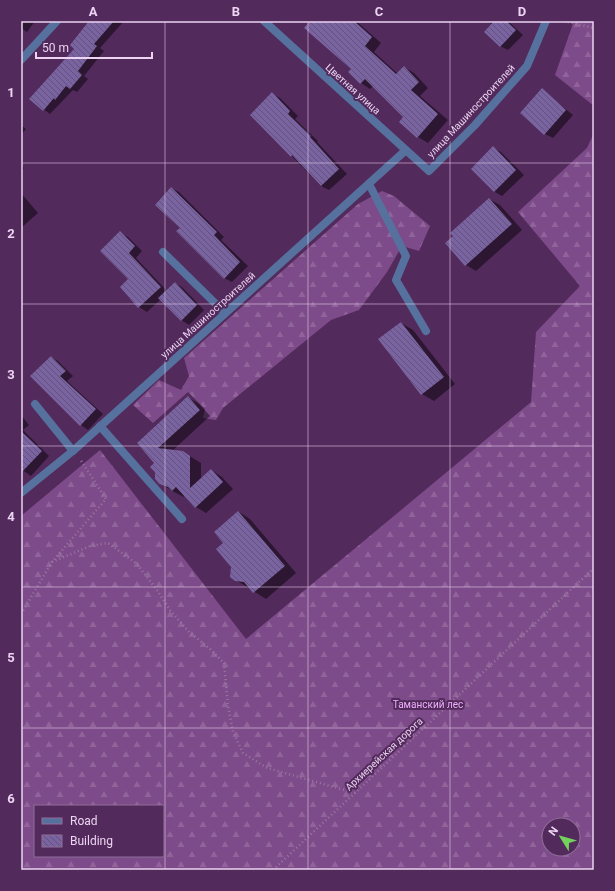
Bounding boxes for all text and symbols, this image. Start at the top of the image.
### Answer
text: A [89,4,98,19]
text: B [232,4,240,19]
text: C [375,4,384,19]
text: D [518,4,526,19]
scale bar [36,34,152,60]
text: 50 m [42,41,69,55]
street label: Цветная улица [323,62,383,116]
street label: улица Машиностроителей [425,62,517,160]
text: 1 [7,85,15,100]
text: 2 [7,226,15,241]
street label: улица Машиностроителей [159,270,258,360]
text: 3 [7,367,15,382]
text: 4 [7,509,15,524]
text: 5 [7,650,15,665]
park label: Таманский лес [393,699,463,710]
street label: Архиерейская дорога [343,715,425,793]
text: 6 [7,791,15,806]
legend [34,805,164,857]
text: Road [70,814,98,828]
north arrow [541,817,581,857]
text: N [546,824,561,838]
text: Building [70,834,113,848]

